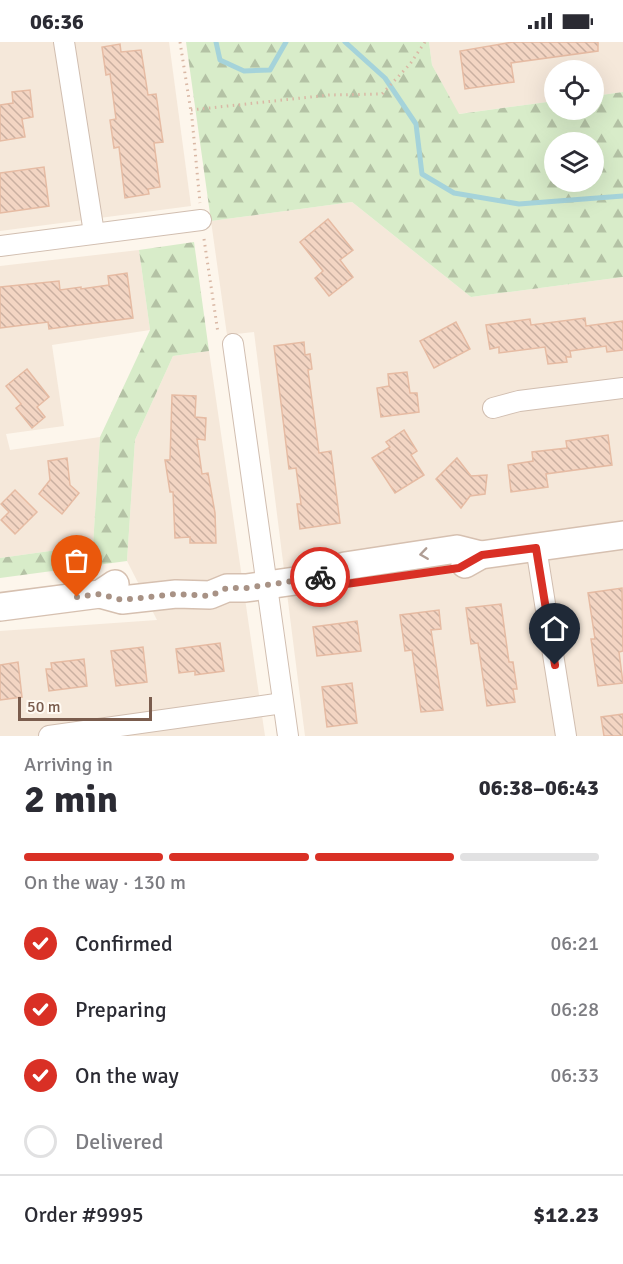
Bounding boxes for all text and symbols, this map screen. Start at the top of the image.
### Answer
text: 06:36 [30,8,84,35]
map controls [544,60,604,192]
button: locate [544,60,604,120]
button: layers [544,132,604,192]
pin [51,535,102,597]
icon: bag [60,544,93,577]
courier [290,547,350,607]
one-way arrow [419,547,429,559]
icon: bike [304,561,337,594]
pin [529,603,580,665]
icon: home [538,612,571,645]
scale bar [18,694,152,722]
text: 50 m [27,697,61,717]
text: Arriving in [24,752,113,777]
text: 06:38–06:43 [479,774,599,801]
text: 2 min [24,775,118,823]
text: On the way · 130 m [24,870,186,895]
icon: check [24,927,57,960]
text: Confirmed [75,930,173,957]
text: 06:21 [550,931,599,956]
icon: check [24,993,57,1026]
text: Preparing [75,996,167,1023]
text: 06:28 [550,997,599,1022]
icon: check [24,1059,57,1092]
text: On the way [75,1062,179,1089]
text: 06:33 [550,1063,599,1088]
text: Delivered [75,1128,163,1155]
text: Order #9995 [24,1201,144,1228]
text: $12.23 [533,1201,599,1228]

